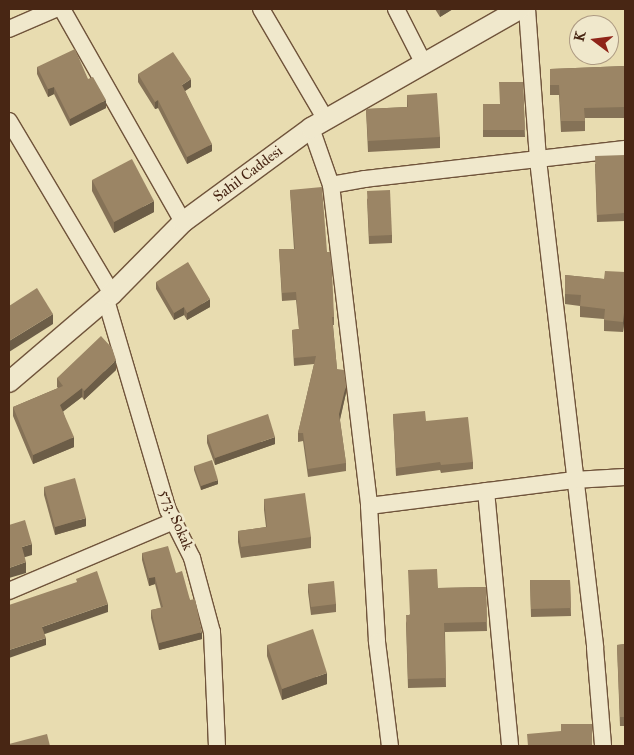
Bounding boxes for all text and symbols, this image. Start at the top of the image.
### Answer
north arrow [569,15,619,65]
text: K [570,29,589,43]
street label: Sahil Caddesi [210,142,286,206]
street label: 573. Sokak [155,487,197,553]

